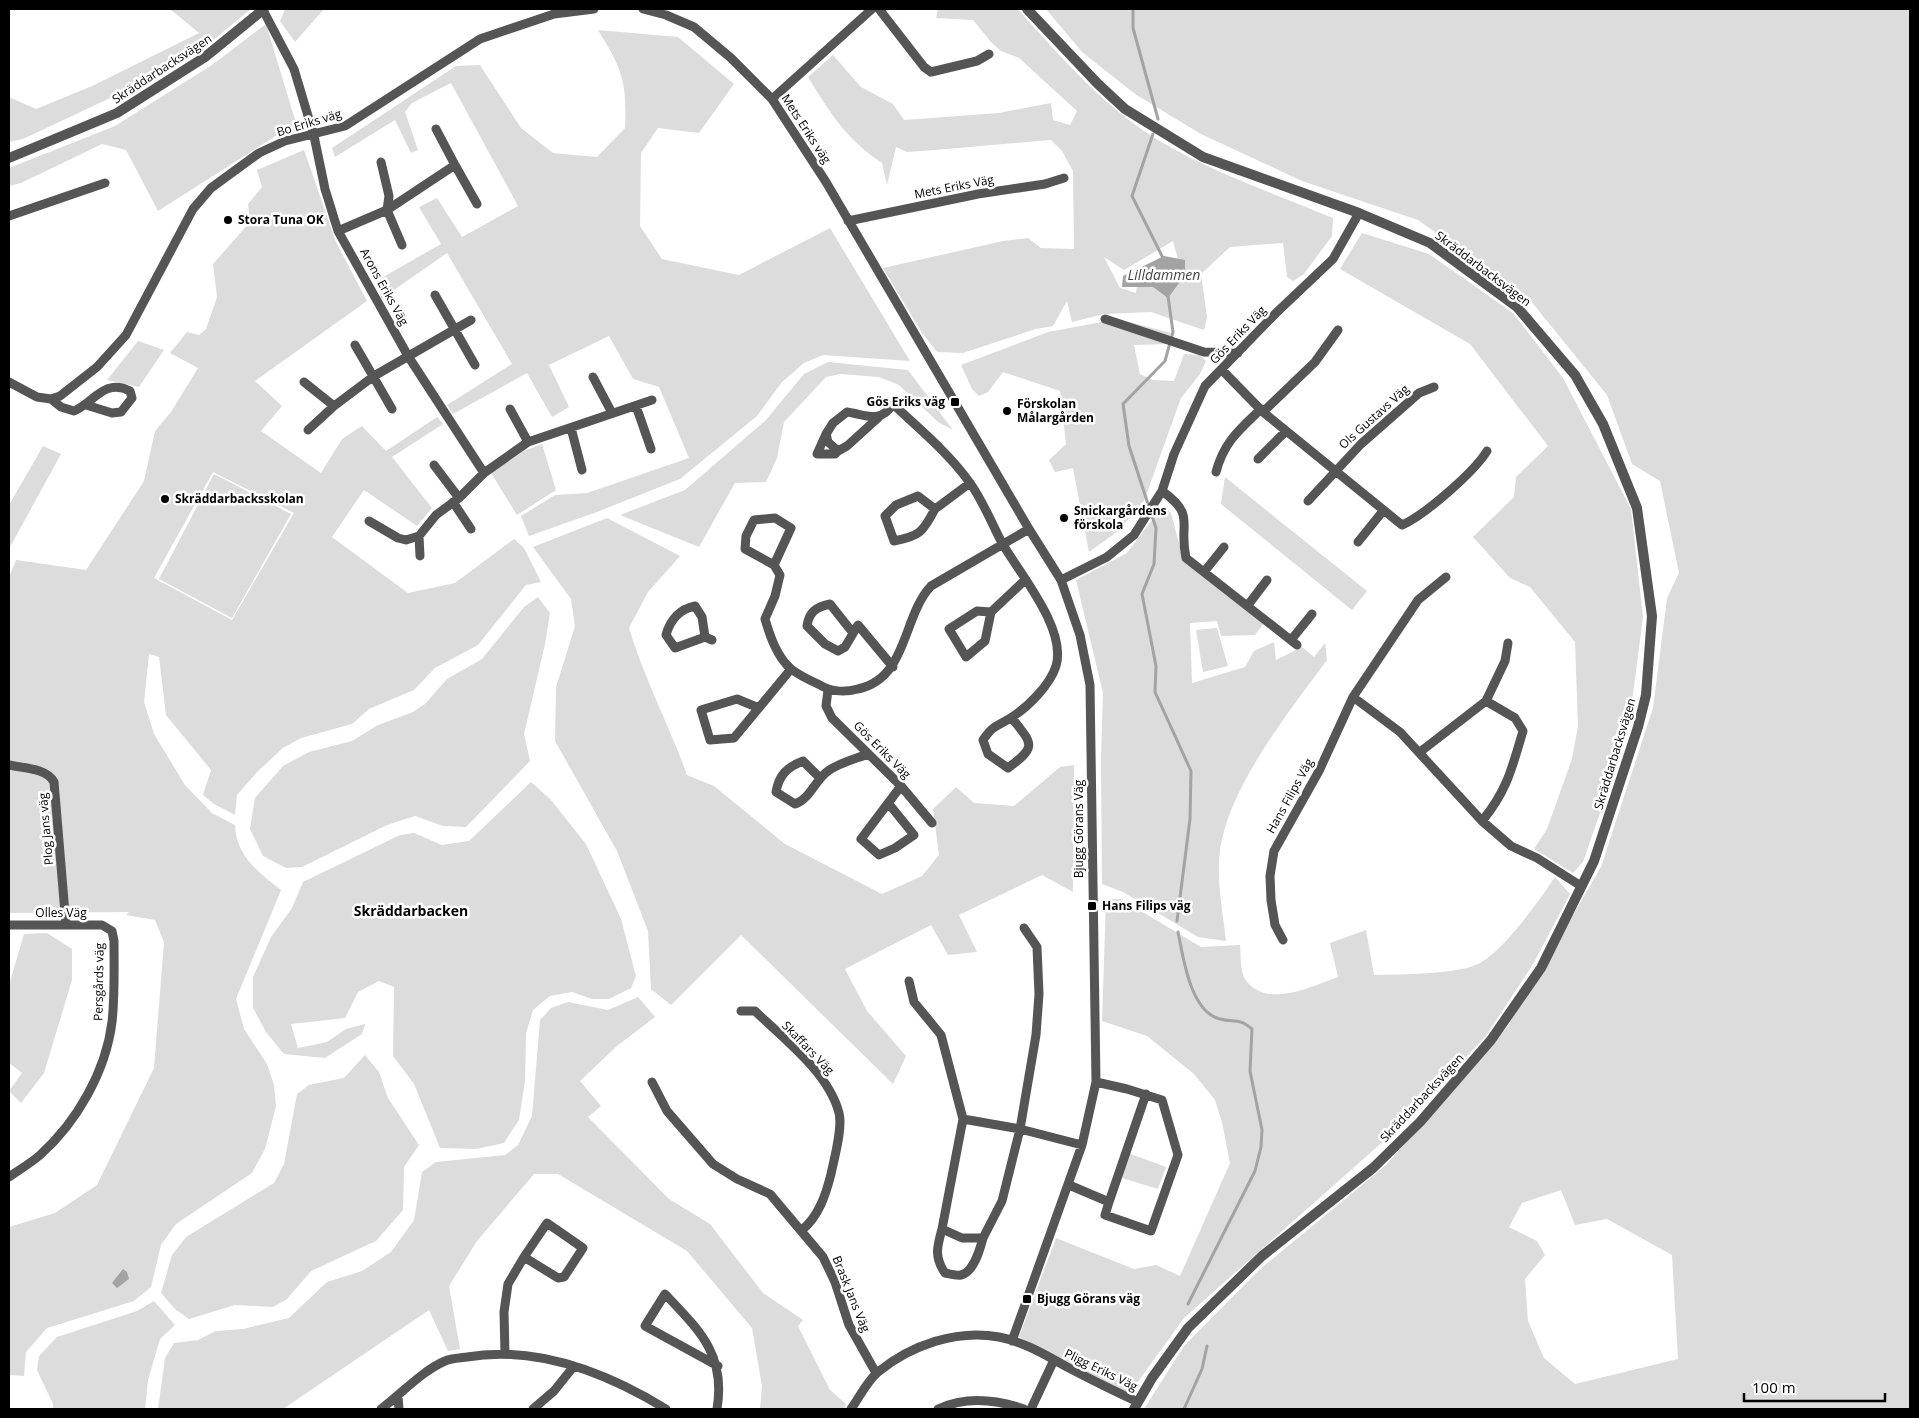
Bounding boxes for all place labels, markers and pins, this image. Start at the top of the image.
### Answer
place label: Stora Tuna OK [238,211,324,228]
marker: Stora Tuna OK [222,214,234,226]
place label: Gös Eriks väg [867,393,945,410]
place label: Förskolan Målargården [1017,395,1094,426]
marker: Gös Eriks väg [949,396,961,408]
marker: Förskolan Målargården [1001,405,1013,417]
place label: Skräddarbacksskolan [175,490,304,507]
marker: Skräddarbacksskolan [159,493,171,505]
place label: Snickargårdens förskola [1074,502,1167,533]
marker: Snickargårdens förskola [1058,512,1070,524]
place label: Hans Filips väg [1102,897,1191,914]
marker: Hans Filips väg [1086,900,1098,912]
place label: Bjugg Görans väg [1037,1290,1140,1307]
marker: Bjugg Görans väg [1021,1293,1033,1305]

